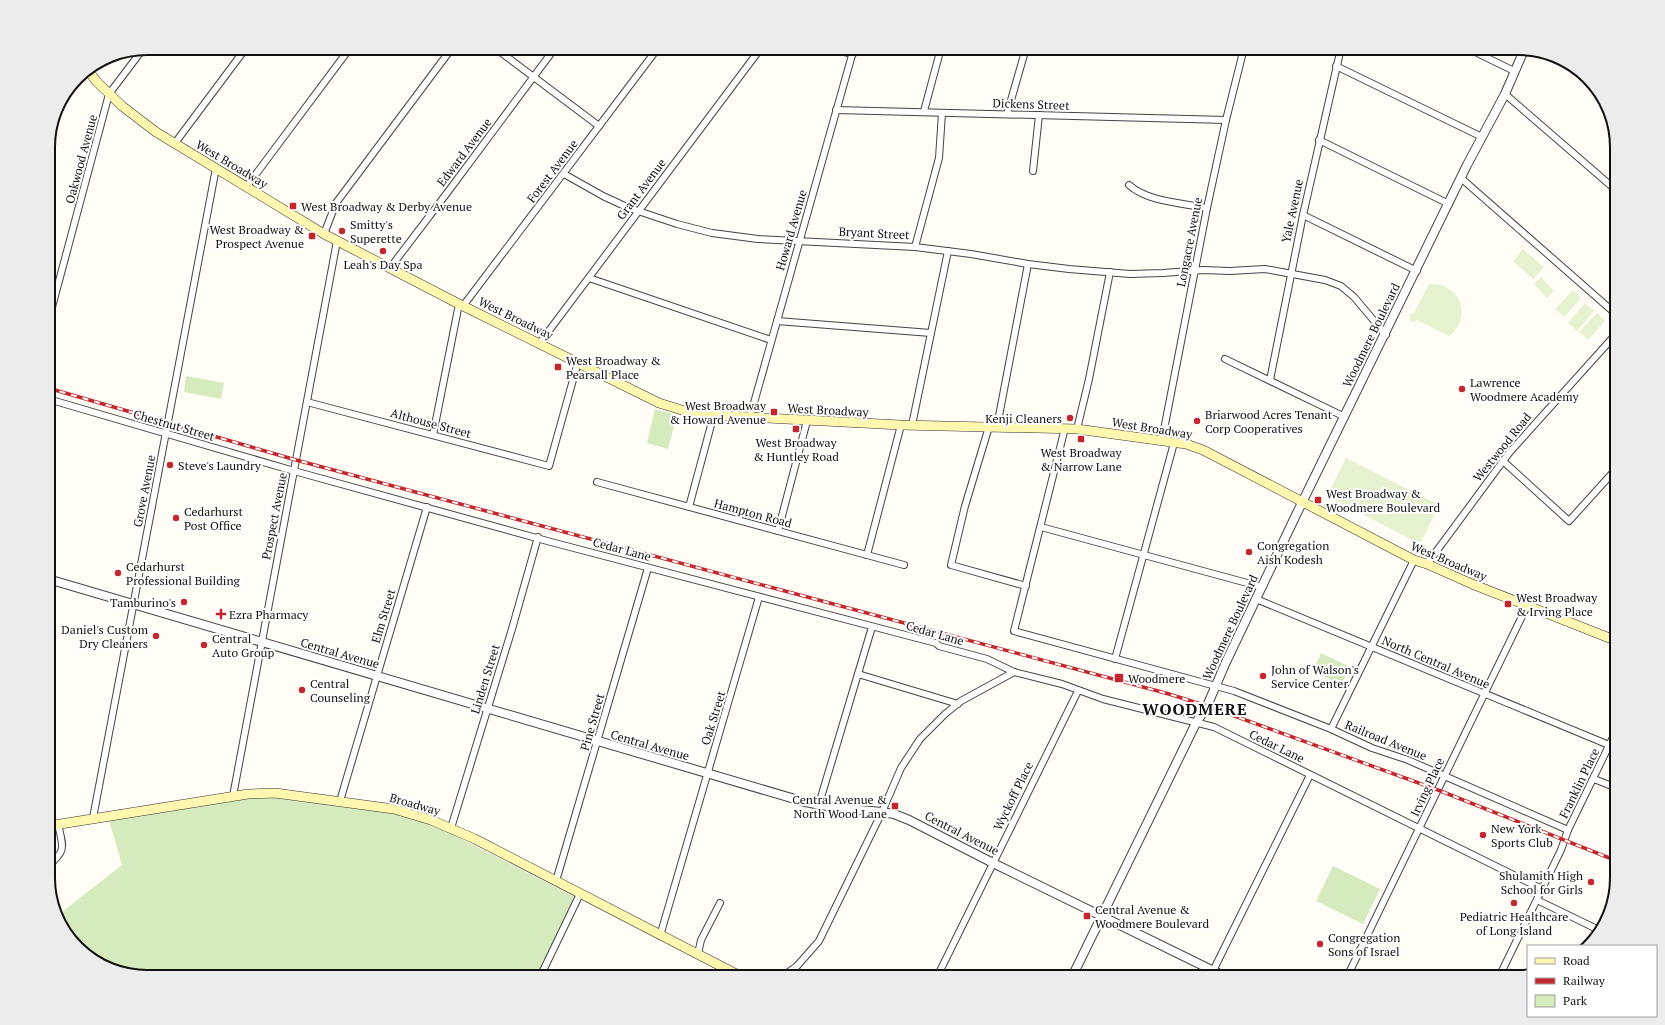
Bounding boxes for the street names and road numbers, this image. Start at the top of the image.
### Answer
street label: Dickens Street [992,95,1070,113]
street label: Oakwood Avenue [62,113,100,205]
street label: Edward Avenue [433,115,495,189]
street label: Forest Avenue [523,136,581,206]
street label: West Broadway [193,137,271,192]
street label: Grant Avenue [613,156,669,222]
street label: Yale Avenue [1278,178,1306,244]
street label: Howard Avenue [772,188,810,272]
street label: Longacre Avenue [1173,196,1205,288]
street label: Bryant Street [838,224,910,242]
street label: Woodmere Boulevard [1339,280,1403,390]
street label: West Broadway [476,293,557,343]
street label: West Broadway [787,400,870,420]
street label: Althouse Street [389,405,474,441]
street label: Chestnut Street [132,406,217,444]
street label: Westwood Road [1470,409,1535,484]
street label: West Broadway [1111,414,1194,442]
street label: Grove Avenue [130,454,158,528]
street label: Prospect Avenue [258,471,290,561]
street label: Hampton Road [713,495,794,531]
street label: Cedar Lane [591,534,653,564]
street label: West Broadway [1409,538,1490,584]
street label: Woodmere Boulevard [1199,572,1261,682]
street label: Elm Street [368,587,399,645]
street label: Cedar Lane [904,618,966,648]
street label: North Central Avenue [1380,632,1492,692]
street label: Central Avenue [299,635,381,671]
street label: Linden Street [467,642,503,716]
street label: Oak Street [698,688,729,747]
street label: Pine Street [577,691,607,752]
street label: Railroad Avenue [1343,717,1429,763]
street label: Cedar Lane [1247,726,1307,766]
street label: Central Avenue [609,727,691,763]
street label: Franklin Place [1556,746,1602,820]
street label: Irving Place [1407,755,1447,819]
street label: Wyckoff Place [990,759,1036,833]
street label: Broadway [388,790,443,819]
street label: Central Avenue [922,808,1002,858]

